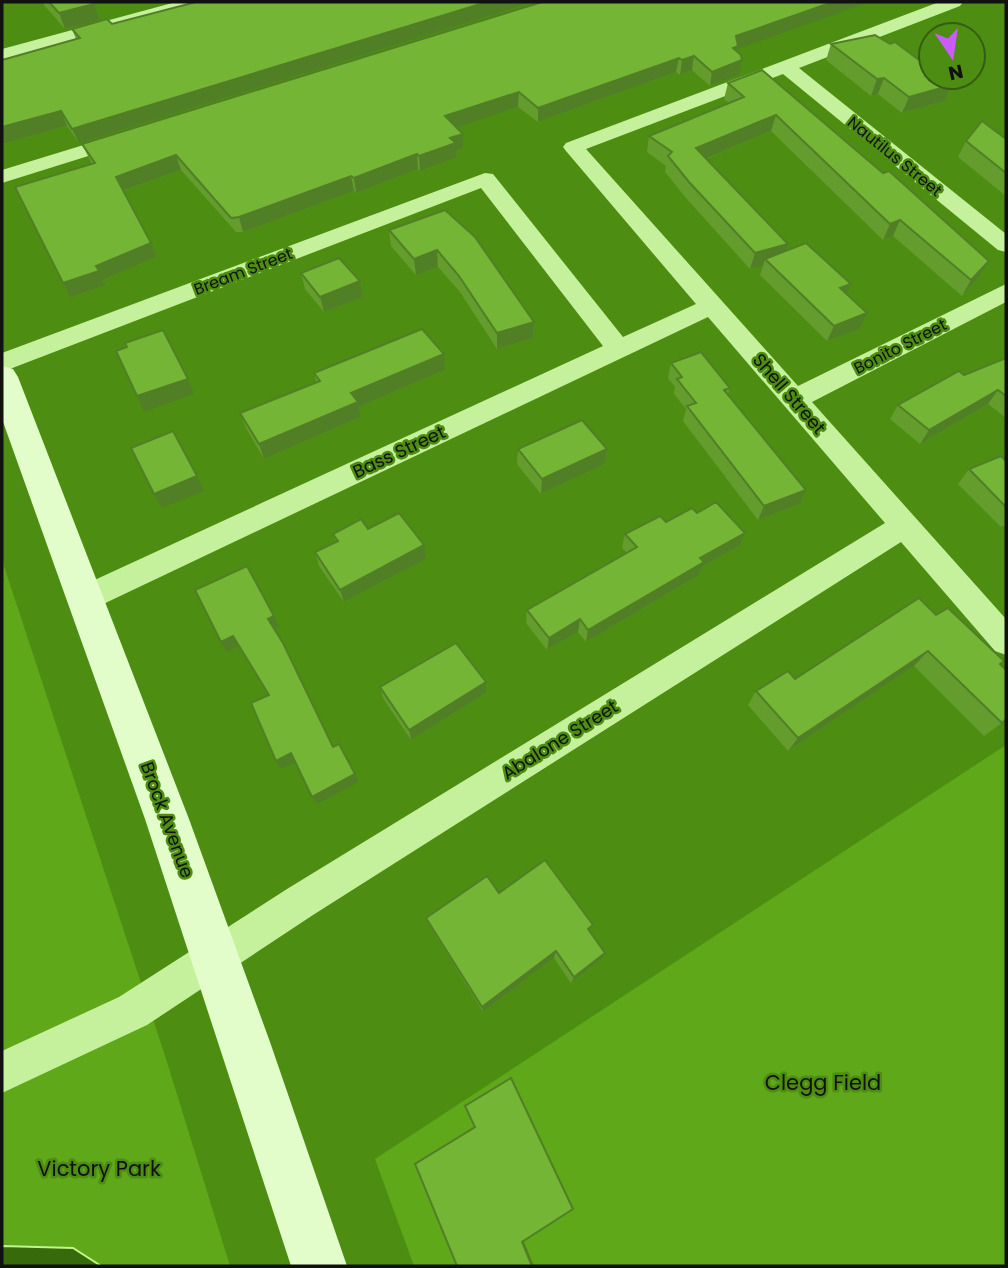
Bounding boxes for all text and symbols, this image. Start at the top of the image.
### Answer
north arrow [917,21,987,91]
text: N [946,57,966,87]
street label: Nautilus Street [842,111,947,202]
street label: Bream Street [190,242,296,301]
street label: Bonito Street [850,313,951,380]
street label: Shell Street [747,348,831,439]
street label: Bass Street [348,419,449,484]
street label: Abalone Street [497,694,623,785]
street label: Brock Avenue [135,758,200,881]
park label: Clegg Field [765,1068,881,1097]
park label: Victory Park [37,1154,161,1183]

